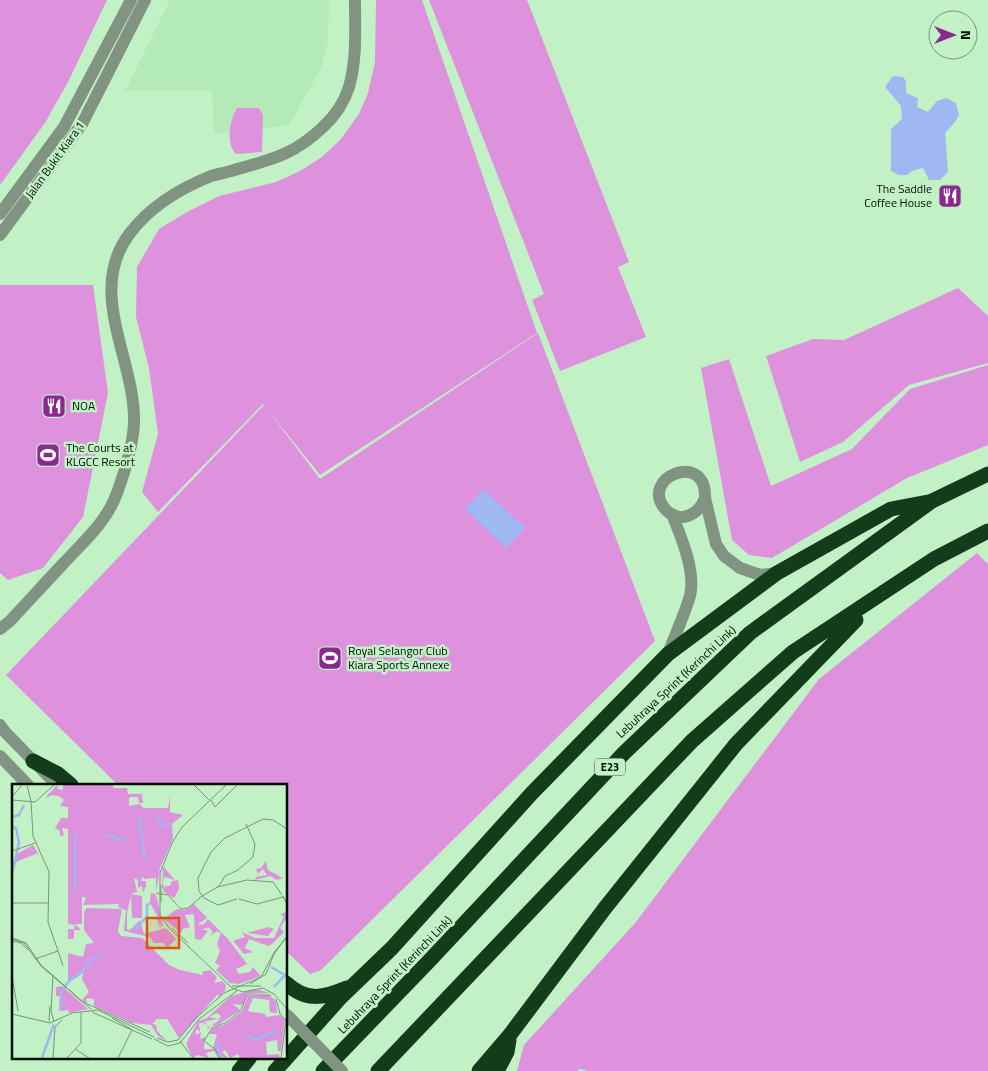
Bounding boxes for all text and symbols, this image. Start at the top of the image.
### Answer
north arrow [928,10,978,60]
text: N [956,30,977,40]
street label: Jalan Bukit Kiara 1 [20,117,89,202]
place label: The Saddle Coffee House [864,179,932,212]
restaurant icon: The Saddle Coffee House [937,183,963,209]
restaurant icon: NOA [41,393,67,419]
place label: NOA [72,396,95,415]
place label: The Courts at KLGCC Resort [66,438,136,471]
sports icon: The Courts at KLGCC Resort [35,442,61,468]
street label: Lebuhraya Sprint (Kerinchi Link) [611,621,740,742]
place label: Royal Selangor Club Kiara Sports Annexe [348,641,449,674]
sports icon: Royal Selangor Club Kiara Sports Annexe [317,645,343,671]
road number: E23 [595,759,625,776]
inset map [12,784,288,1058]
street label: Lebuhraya Sprint (Kerinchi Link) [333,911,456,1038]

